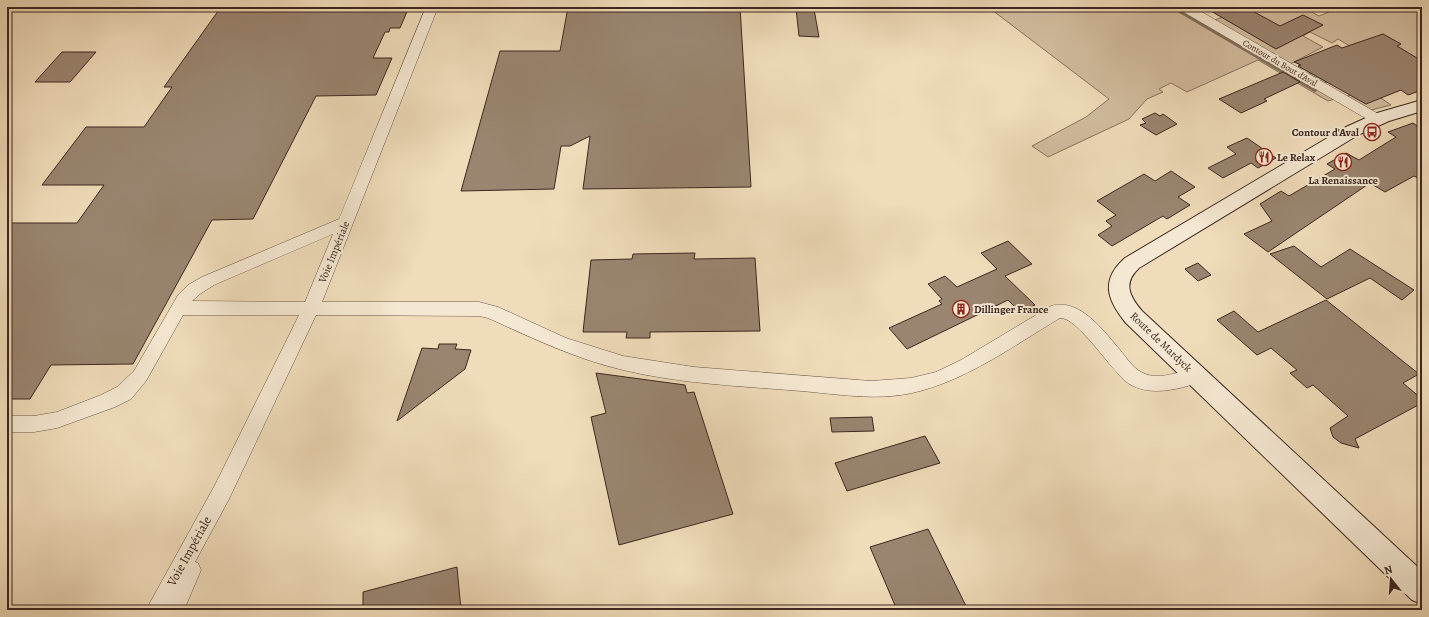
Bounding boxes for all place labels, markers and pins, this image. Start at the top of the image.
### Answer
bus stop icon: Contour d'Aval [1362,122,1382,142]
place label: Contour d'Aval [1292,125,1359,140]
restaurant icon: Le Relax [1254,147,1274,167]
place label: Le Relax [1277,150,1316,165]
restaurant icon: La Renaissance [1333,152,1353,172]
place label: La Renaissance [1308,173,1378,188]
building icon: Dillinger France [951,299,971,319]
place label: Dillinger France [974,302,1048,317]

